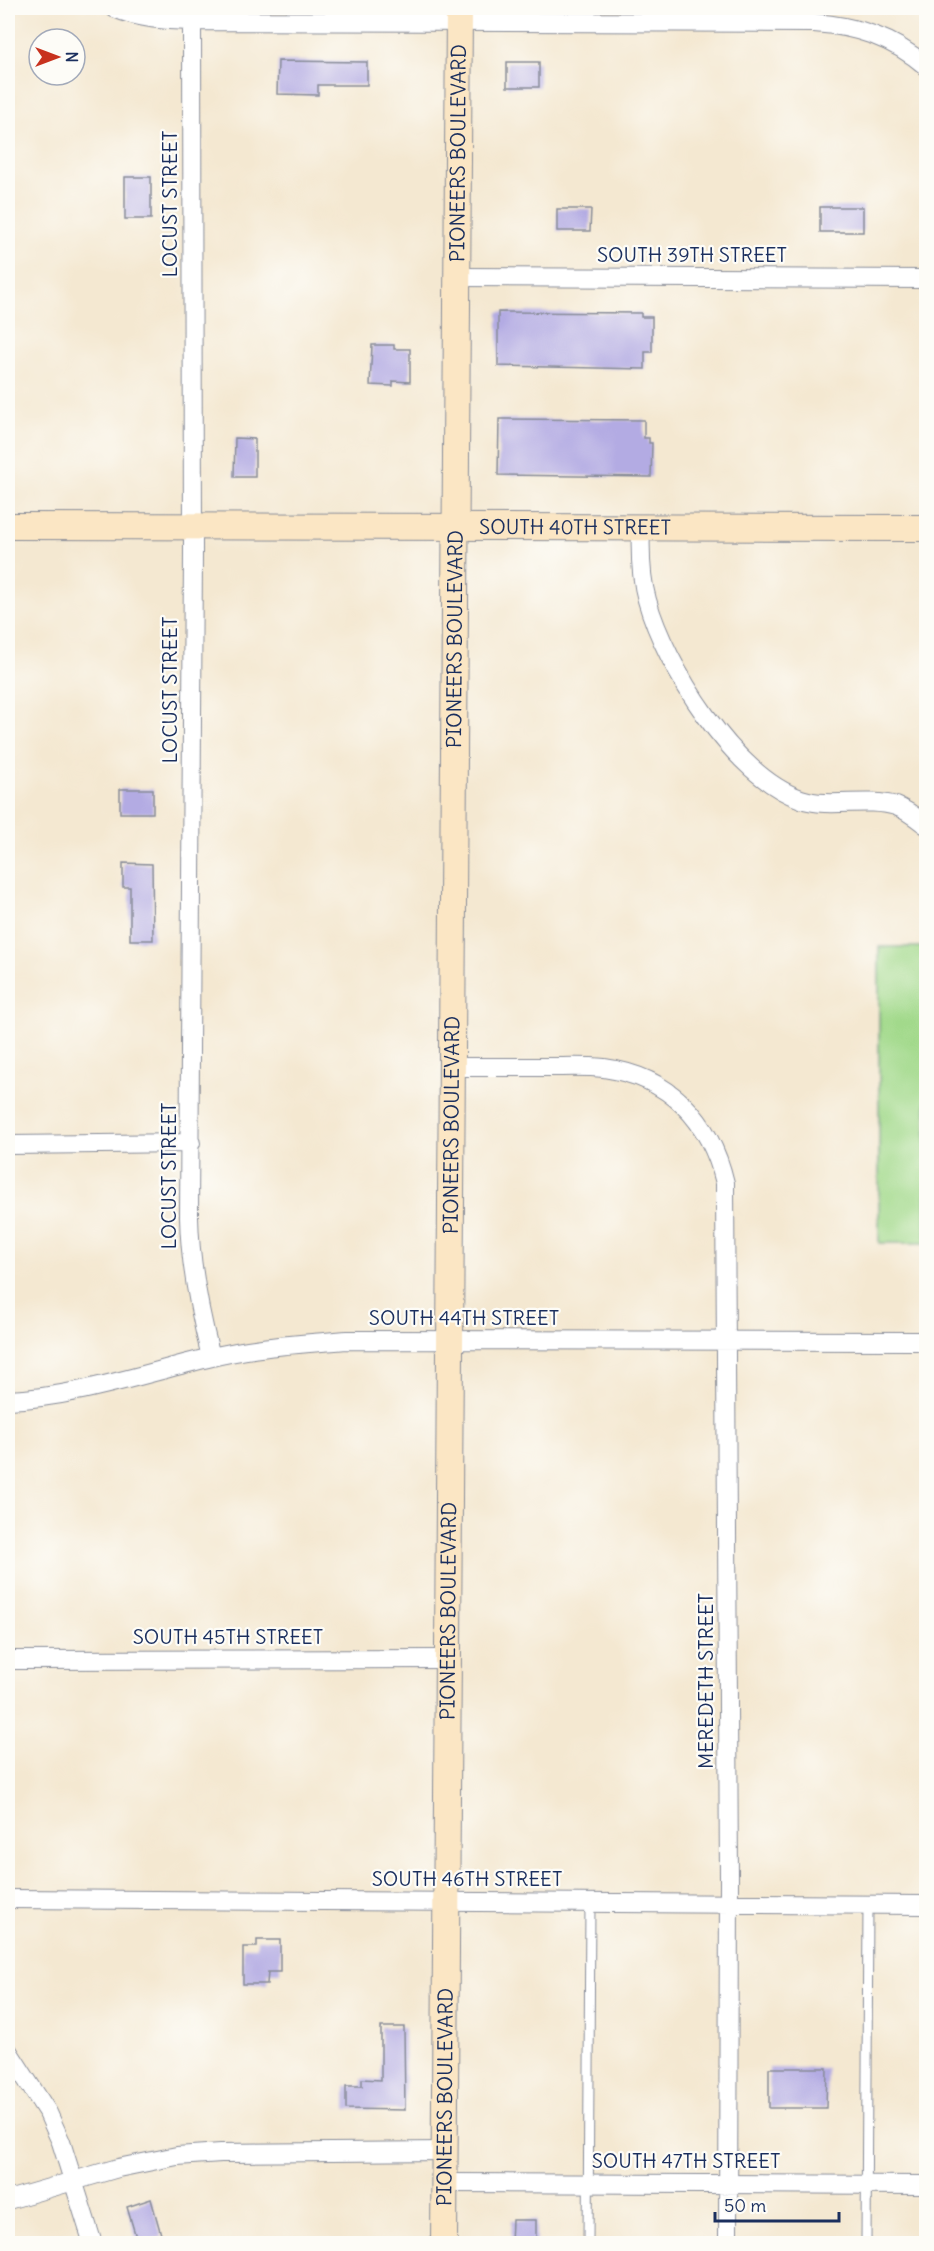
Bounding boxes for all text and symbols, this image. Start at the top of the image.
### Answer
north arrow [27,27,87,87]
street label: PIONEERS BOULEVARD [444,44,471,262]
text: N [62,51,82,63]
street label: LOCUST STREET [157,131,182,277]
street label: SOUTH 39TH STREET [597,242,787,267]
street label: SOUTH 40TH STREET [479,514,671,539]
street label: PIONEERS BOULEVARD [441,530,467,748]
street label: LOCUST STREET [157,617,182,763]
street label: PIONEERS BOULEVARD [438,1016,464,1234]
street label: LOCUST STREET [156,1103,181,1249]
street label: SOUTH 44TH STREET [369,1305,559,1330]
street label: PIONEERS BOULEVARD [435,1502,461,1720]
street label: MEREDETH STREET [693,1593,718,1769]
street label: SOUTH 45TH STREET [133,1624,323,1649]
street label: SOUTH 46TH STREET [372,1866,562,1891]
street label: PIONEERS BOULEVARD [431,1988,458,2206]
street label: SOUTH 47TH STREET [592,2148,780,2173]
scale bar [715,2185,840,2223]
text: 50 m [724,2194,766,2217]

